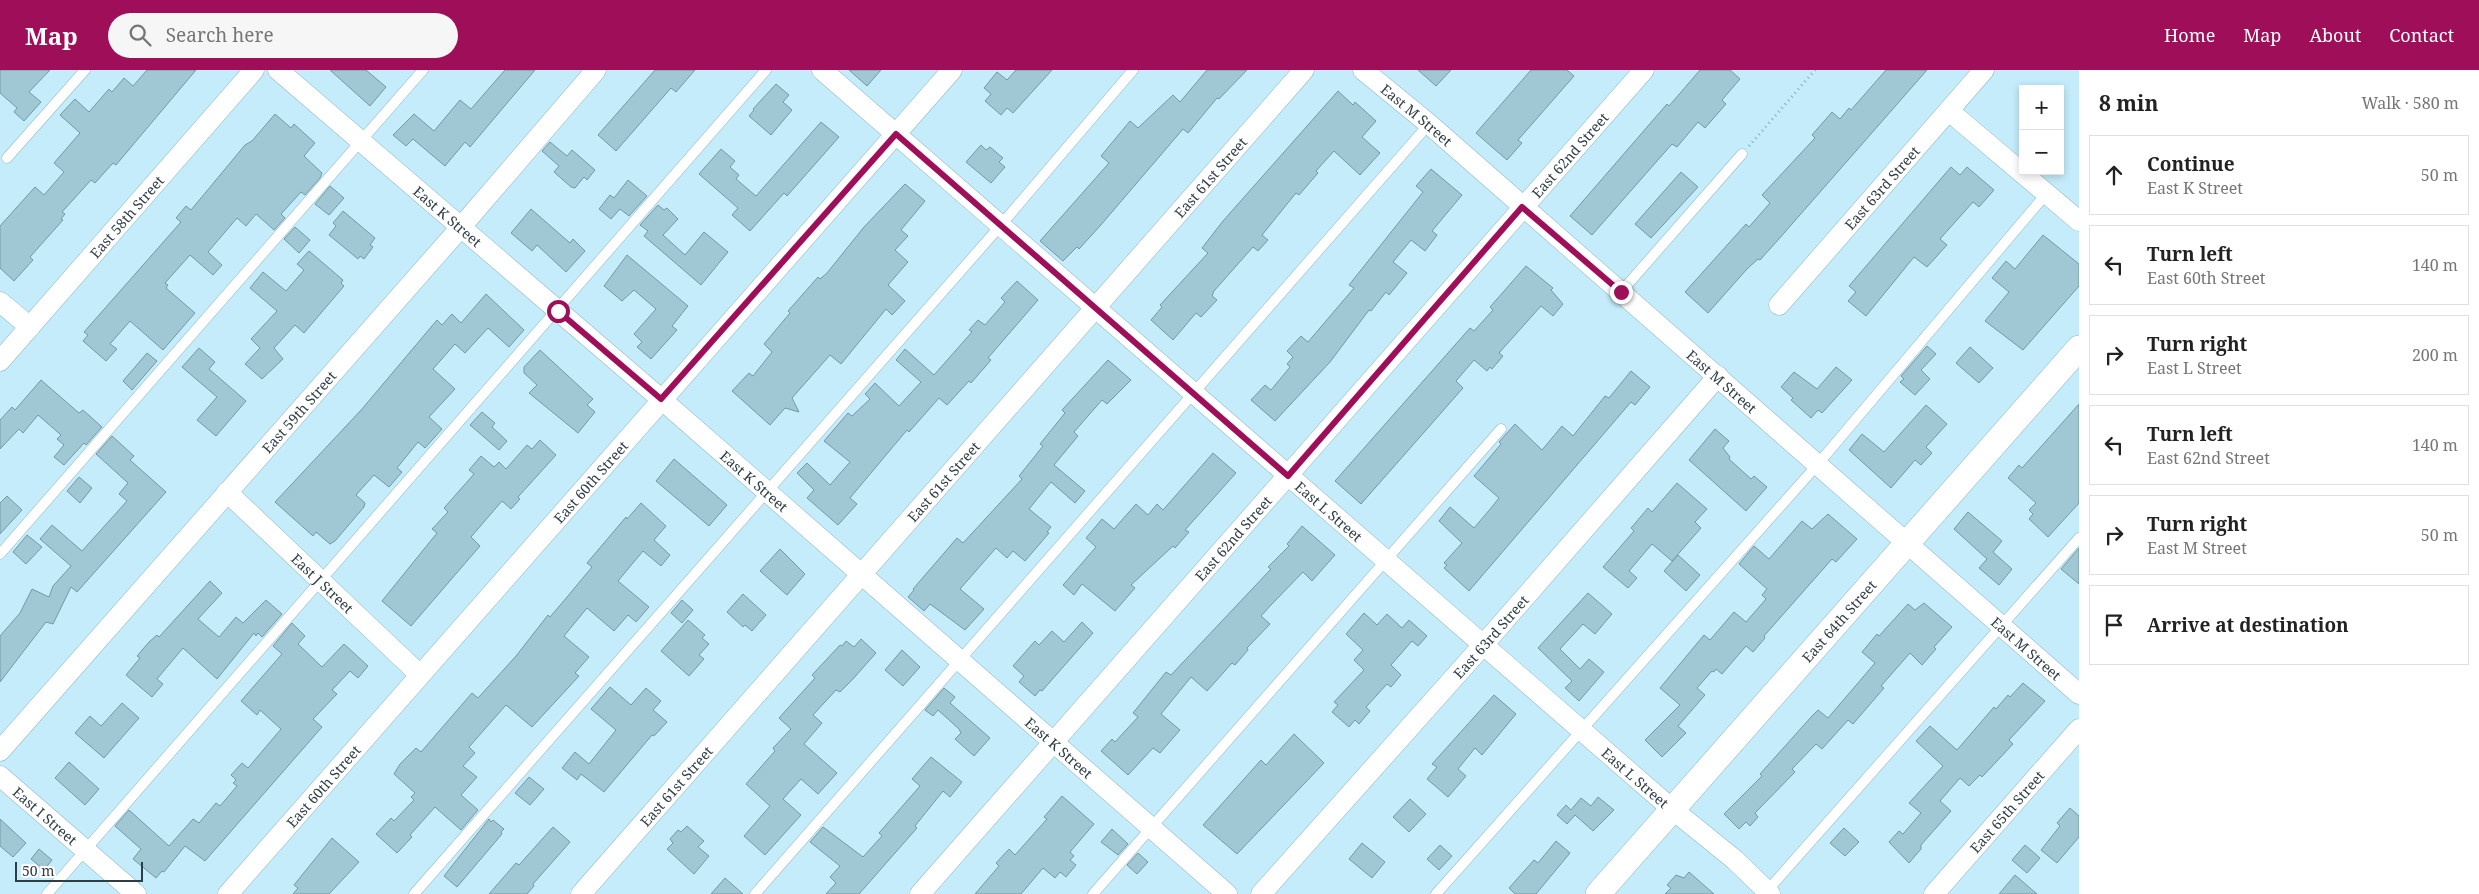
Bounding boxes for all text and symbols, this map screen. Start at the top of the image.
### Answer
search box [108,13,458,58]
text: Map [25,19,78,52]
icon: search [126,21,154,49]
text: Search here [166,22,274,48]
text: Home [2164,23,2215,47]
text: Map [2243,23,2281,47]
text: About [2309,23,2361,47]
text: Contact [2389,23,2454,47]
street label: East M Street [1377,79,1457,150]
map controls [2019,85,2064,175]
button: + [2019,85,2064,130]
text: 8 min [2099,89,2158,117]
text: Walk · 580 m [2362,92,2459,114]
street label: East 62nd Street [1527,108,1612,201]
button: − [2019,130,2064,175]
street label: East 61st Street [1170,133,1251,221]
street label: East 63rd Street [1840,142,1923,233]
text: Continue [2147,151,2235,177]
icon: ahead [2100,161,2128,189]
text: 50 m [2421,164,2458,186]
street label: East 58th Street [85,171,168,262]
text: East K Street [2147,177,2243,199]
street label: East K Street [410,181,486,251]
text: Turn left [2147,241,2233,267]
icon: left [2100,251,2128,279]
text: 140 m [2412,254,2458,276]
text: East 60th Street [2147,267,2265,289]
route end [1610,281,1633,304]
route start [547,300,570,323]
text: Turn right [2147,331,2247,357]
icon: right [2100,341,2128,369]
text: 200 m [2412,344,2458,366]
street label: East M Street [1683,345,1761,417]
text: East L Street [2147,357,2242,379]
street label: East 59th Street [257,366,340,457]
text: Turn left [2147,421,2233,447]
icon: left [2100,431,2128,459]
text: 140 m [2412,434,2458,456]
street label: East 60th Street [549,436,632,527]
street label: East 61st Street [903,437,984,526]
street label: East K Street [717,446,792,516]
text: East 62nd Street [2147,447,2270,469]
street label: East L Street [1292,477,1367,545]
street label: East 62nd Street [1190,491,1276,585]
text: Turn right [2147,511,2247,537]
icon: right [2100,521,2128,549]
text: 50 m [2421,524,2458,546]
text: East M Street [2147,537,2247,559]
street label: East J Street [287,549,358,617]
street label: East 64th Street [1797,576,1880,666]
street label: East 63rd Street [1449,591,1532,682]
icon: arrive [2100,611,2128,639]
street label: East M Street [1987,612,2066,684]
text: Arrive at destination [2147,612,2349,638]
street label: East K Street [1021,712,1097,782]
street label: East 60th Street [282,741,364,831]
street label: East 61st Street [635,741,717,830]
street label: East L Street [1598,743,1673,812]
street label: East 65th Street [1965,766,2048,857]
street label: East I Street [9,782,82,849]
scale bar [15,859,142,882]
text: 50 m [22,861,55,880]

